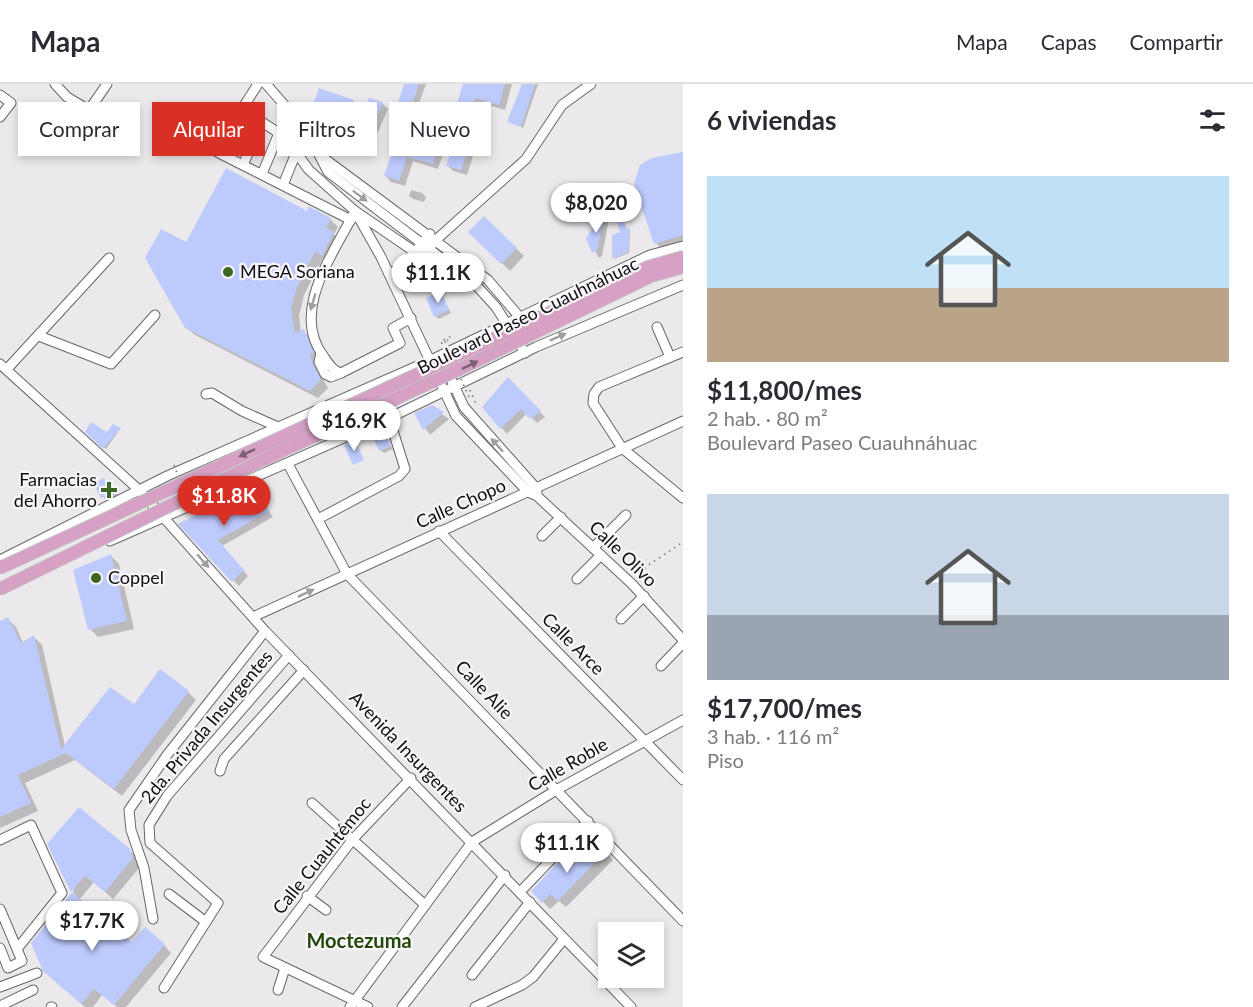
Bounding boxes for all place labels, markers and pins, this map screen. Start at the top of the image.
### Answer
pin: $8,020 [547,183,645,234]
pin: $11.1K [389,253,487,304]
place label: MEGA Soriana [240,260,355,282]
marker: MEGA Soriana [221,265,235,279]
pin: $16.9K [305,401,403,452]
place label: Farmacias del Ahorro [14,468,97,511]
pin: $11.8K [175,476,273,527]
marker: Farmacias del Ahorro [102,483,116,497]
place label: Coppel [108,566,164,588]
marker: Coppel [89,571,103,585]
pin: $11.1K [518,823,616,874]
pin: $17.7K [43,901,141,952]

